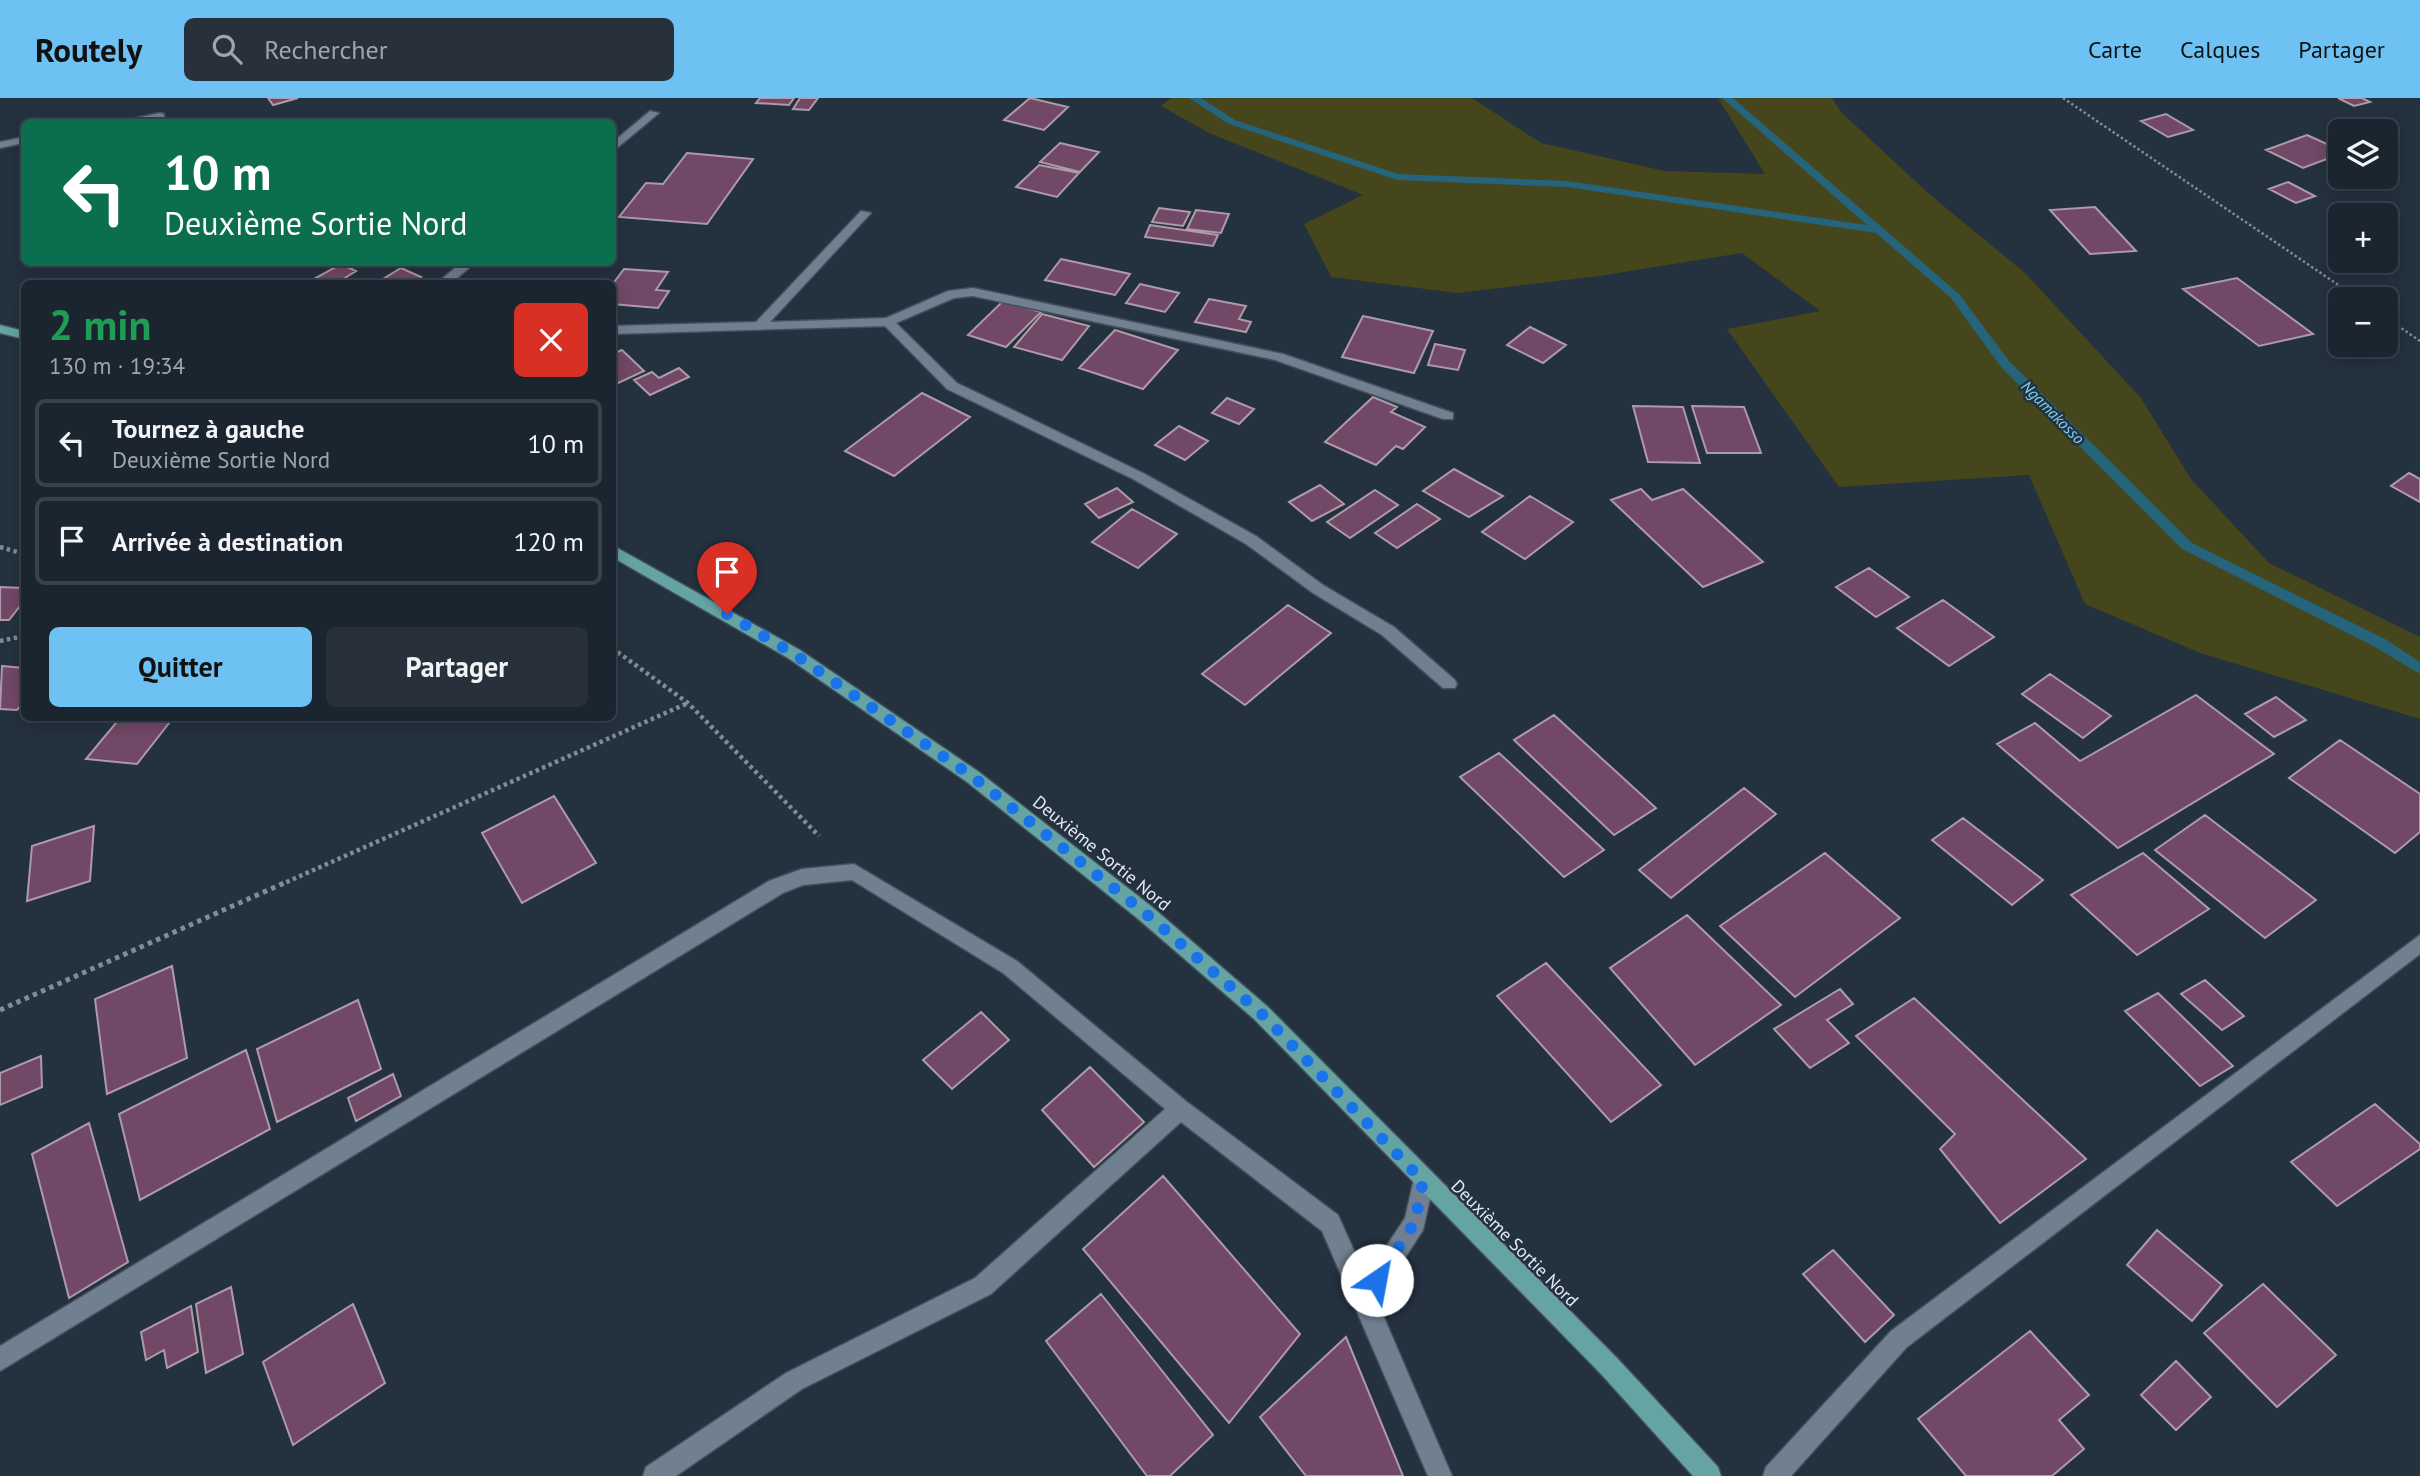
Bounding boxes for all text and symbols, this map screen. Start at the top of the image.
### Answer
search box [184,18,674,81]
text: Routely [35,28,142,71]
icon: search [208,30,246,68]
text: Rechercher [264,33,388,66]
text: Carte [2088,34,2142,65]
text: Calques [2180,34,2260,65]
text: Partager [2298,34,2385,65]
map controls [2328,119,2398,357]
button: layers [2328,119,2398,189]
text: 10 m [164,140,271,204]
icon: left [49,147,140,238]
text: Deuxième Sortie Nord [164,202,468,244]
button: + [2328,203,2398,273]
button: − [2328,287,2398,357]
text: 2 min [49,297,151,352]
button: close [514,303,588,377]
text: 130 m · 19:34 [49,351,185,380]
water label: Ngamakosso [2017,376,2089,448]
text: Tournez à gauche [112,412,304,445]
icon: left [53,424,91,462]
text: 10 m [528,427,584,460]
text: Deuxième Sortie Nord [112,445,330,474]
icon: arrive [53,522,91,560]
text: Arrivée à destination [112,525,343,558]
text: 120 m [513,525,584,558]
pin [697,542,757,614]
icon: arrive [708,553,746,591]
button: Quitter [49,627,312,707]
button: Partager [326,627,588,707]
street label: Deuxième Sortie Nord [1028,790,1176,916]
street label: Deuxième Sortie Nord [1447,1175,1583,1311]
position arrow [1340,1243,1414,1317]

